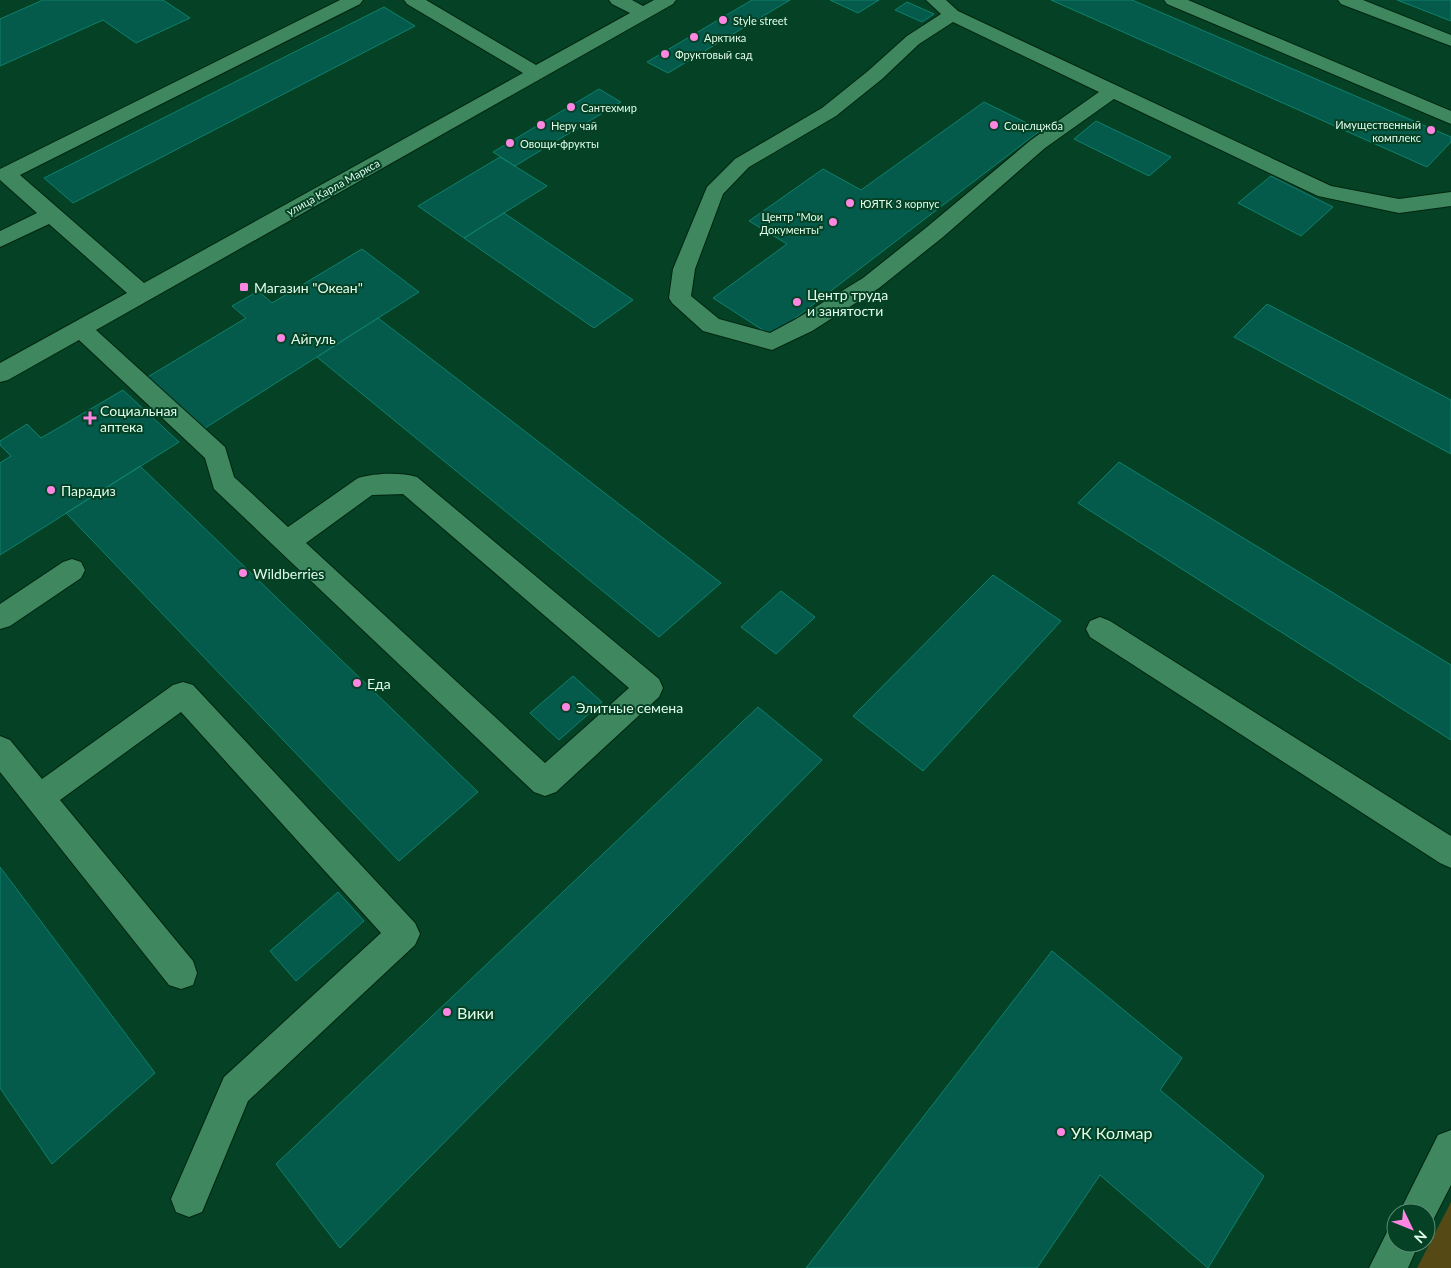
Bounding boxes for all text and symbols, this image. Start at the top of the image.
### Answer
marker: Style street [717,14,729,26]
place label: Style street [733,14,788,27]
marker: Арктика [688,31,700,43]
place label: Арктика [704,31,746,44]
marker: Фруктовый сад [659,48,671,60]
place label: Фруктовый сад [675,48,753,61]
marker: Сантехмир [565,101,577,113]
place label: Сантехмир [581,101,637,114]
place label: Имущественный комплекс [1335,118,1421,144]
marker: Неру чай [535,119,547,131]
place label: Неру чай [551,119,597,132]
marker: Соцслцжба [988,119,1000,131]
place label: Соцслцжба [1004,119,1063,132]
marker: Имущественный комплекс [1425,124,1437,136]
marker: Овощи-фрукты [504,137,516,149]
place label: Овощи-фрукты [520,137,599,150]
street label: улица Карла Маркса [284,156,382,218]
marker: ЮЯТК 3 корпус [844,197,856,209]
place label: ЮЯТК 3 корпус [860,197,939,210]
place label: Центр "Мои Документы" [760,210,823,236]
marker: Центр "Мои Документы" [827,216,839,228]
place label: Магазин "Океан" [254,279,363,296]
marker: Магазин "Океан" [238,281,250,293]
place label: Центр труда и занятости [807,286,888,319]
marker: Центр труда и занятости [791,296,803,308]
place label: Айгуль [291,330,336,347]
marker: Айгуль [275,332,287,344]
place label: Социальная аптека [100,402,177,435]
marker: Социальная аптека [84,412,96,424]
place label: Парадиз [61,482,116,499]
marker: Парадиз [45,484,57,496]
place label: Wildberries [253,565,324,582]
marker: Wildberries [237,567,249,579]
place label: Еда [367,675,391,692]
marker: Еда [351,677,363,689]
place label: Элитные семена [576,699,683,716]
marker: Элитные семена [560,701,572,713]
place label: Вики [457,1003,494,1022]
marker: Вики [441,1006,453,1018]
place label: УК Колмар [1071,1123,1152,1142]
marker: УК Колмар [1055,1126,1067,1138]
north arrow [1386,1203,1436,1253]
text: N [1411,1227,1431,1247]

